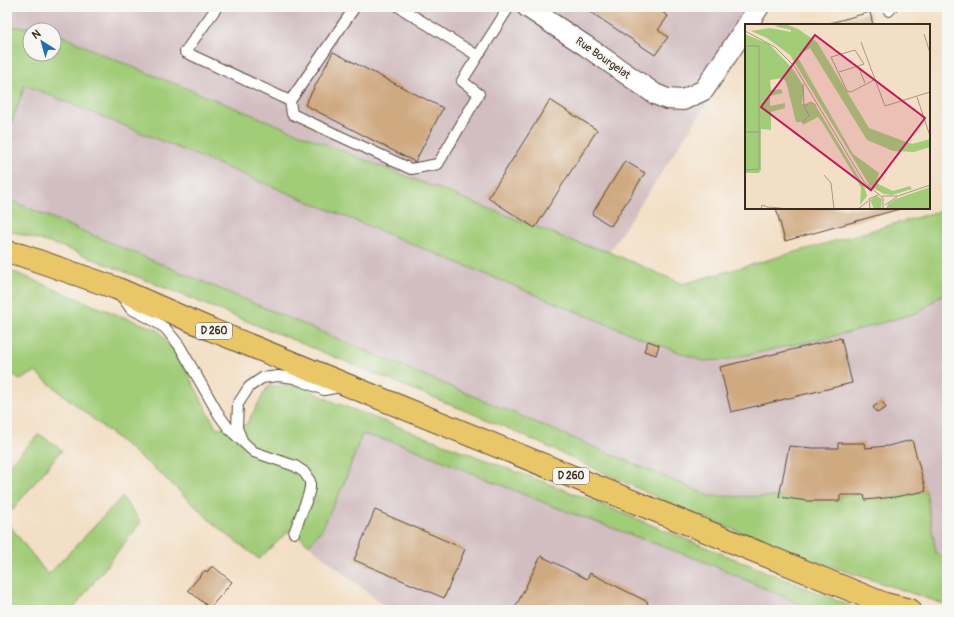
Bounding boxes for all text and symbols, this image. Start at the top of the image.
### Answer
north arrow [22,22,62,62]
inset map [745,24,930,209]
text: N [29,27,44,42]
street label: Rue Bourgelat [573,34,633,82]
road number: D 260 [196,323,232,339]
road number: D 260 [553,468,589,484]

